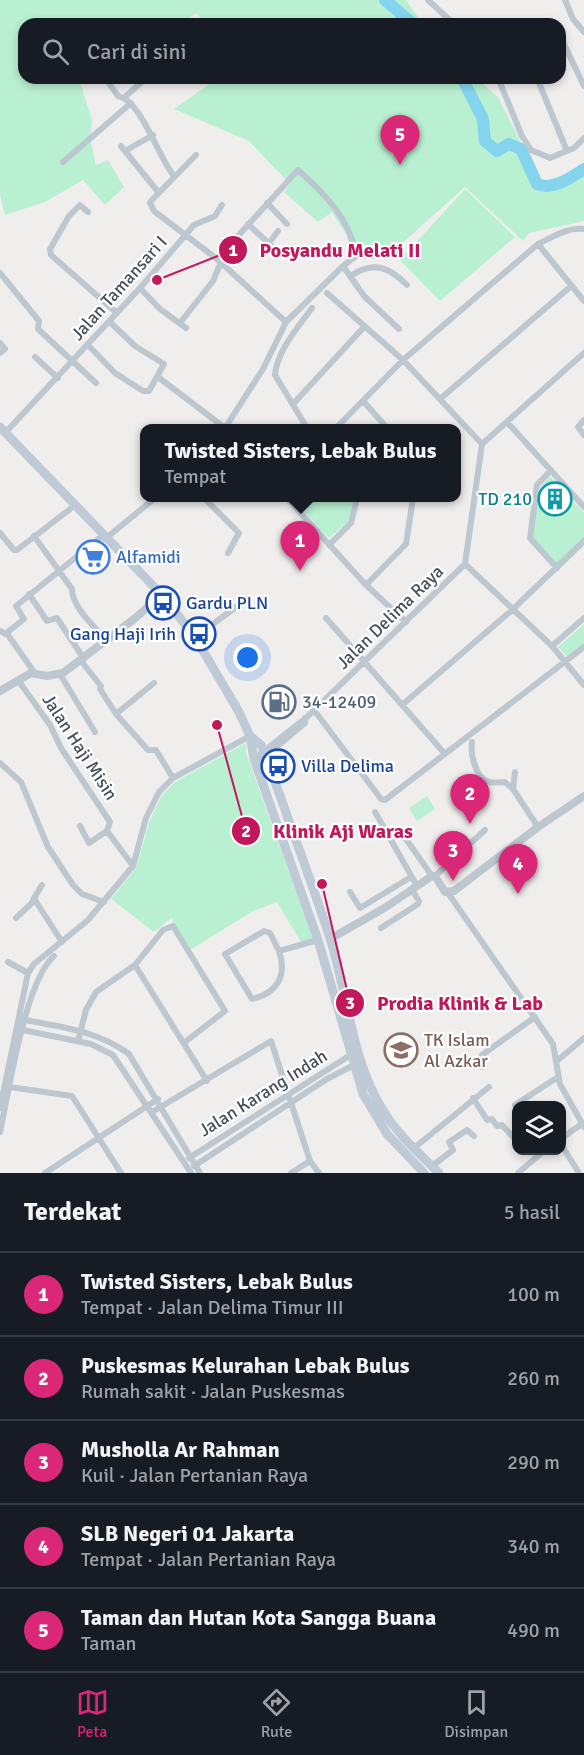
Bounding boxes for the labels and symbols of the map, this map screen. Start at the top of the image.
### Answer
pin: 5 [380,116,420,165]
street label: Jalan Tamansari I [66,231,172,345]
callout: Posyandu Melati II [218,231,433,269]
text: Posyandu Melati II [259,238,421,263]
text: 1 [228,239,238,261]
building icon: TD 210 [537,481,573,517]
place label: TD 210 [478,488,532,510]
pin: 1 [280,522,320,571]
supermarket icon: Alfamidi [75,539,111,575]
place label: Alfamidi [116,546,181,568]
street label: Jalan Delima Raya [332,560,448,674]
bus stop icon: Gardu PLN [145,585,181,621]
place label: Gardu PLN [186,592,268,614]
bus stop icon: Gang Haji Irih [181,616,217,652]
place label: Gang Haji Irih [70,623,176,645]
your location [233,643,262,672]
fuel station icon: 34-12409 [261,684,297,720]
street label: Jalan Haji Misin [38,690,122,804]
place label: 34-12409 [302,691,376,713]
bus stop icon: Villa Delima [260,748,296,784]
place label: Villa Delima [301,755,394,777]
pin: 2 [450,774,490,824]
callout: Klinik Aji Waras [231,812,425,850]
text: Klinik Aji Waras [273,819,413,844]
text: 2 [241,820,251,842]
pin: 3 [434,832,472,881]
pin: 4 [498,844,538,894]
callout: Prodia Klinik & Lab [335,984,555,1022]
text: Prodia Klinik & Lab [377,991,543,1016]
text: 3 [345,992,355,1014]
place label: TK Islam Al Azkar [424,1029,490,1072]
school or university icon: TK Islam Al Azkar [383,1032,419,1068]
street label: Jalan Karang Indah [195,1045,331,1141]

